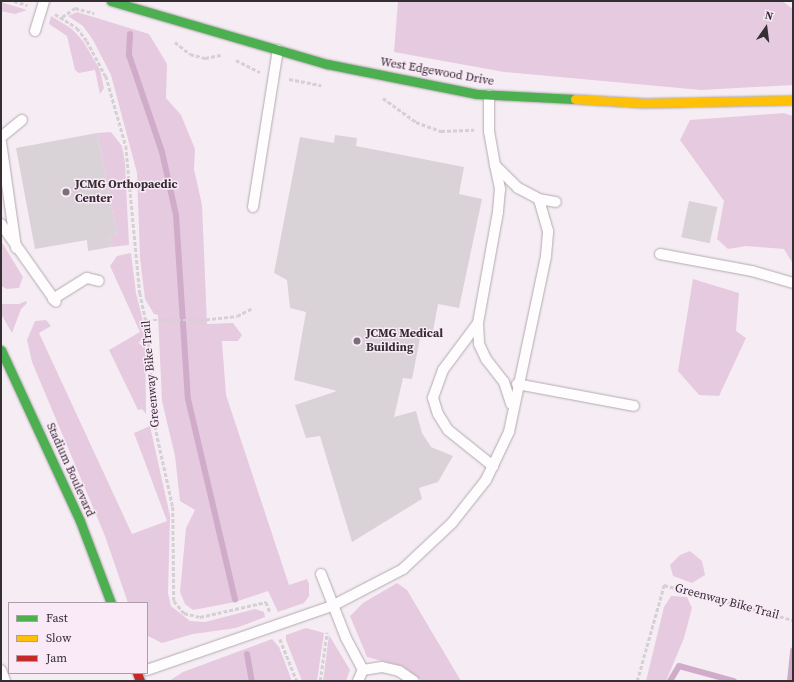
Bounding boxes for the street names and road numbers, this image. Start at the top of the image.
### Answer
street label: West Edgewood Drive [379,55,495,89]
street label: Greenway Bike Trail [139,320,163,428]
street label: Stadium Boulevard [43,421,97,519]
street label: Greenway Bike Trail [673,581,781,623]

